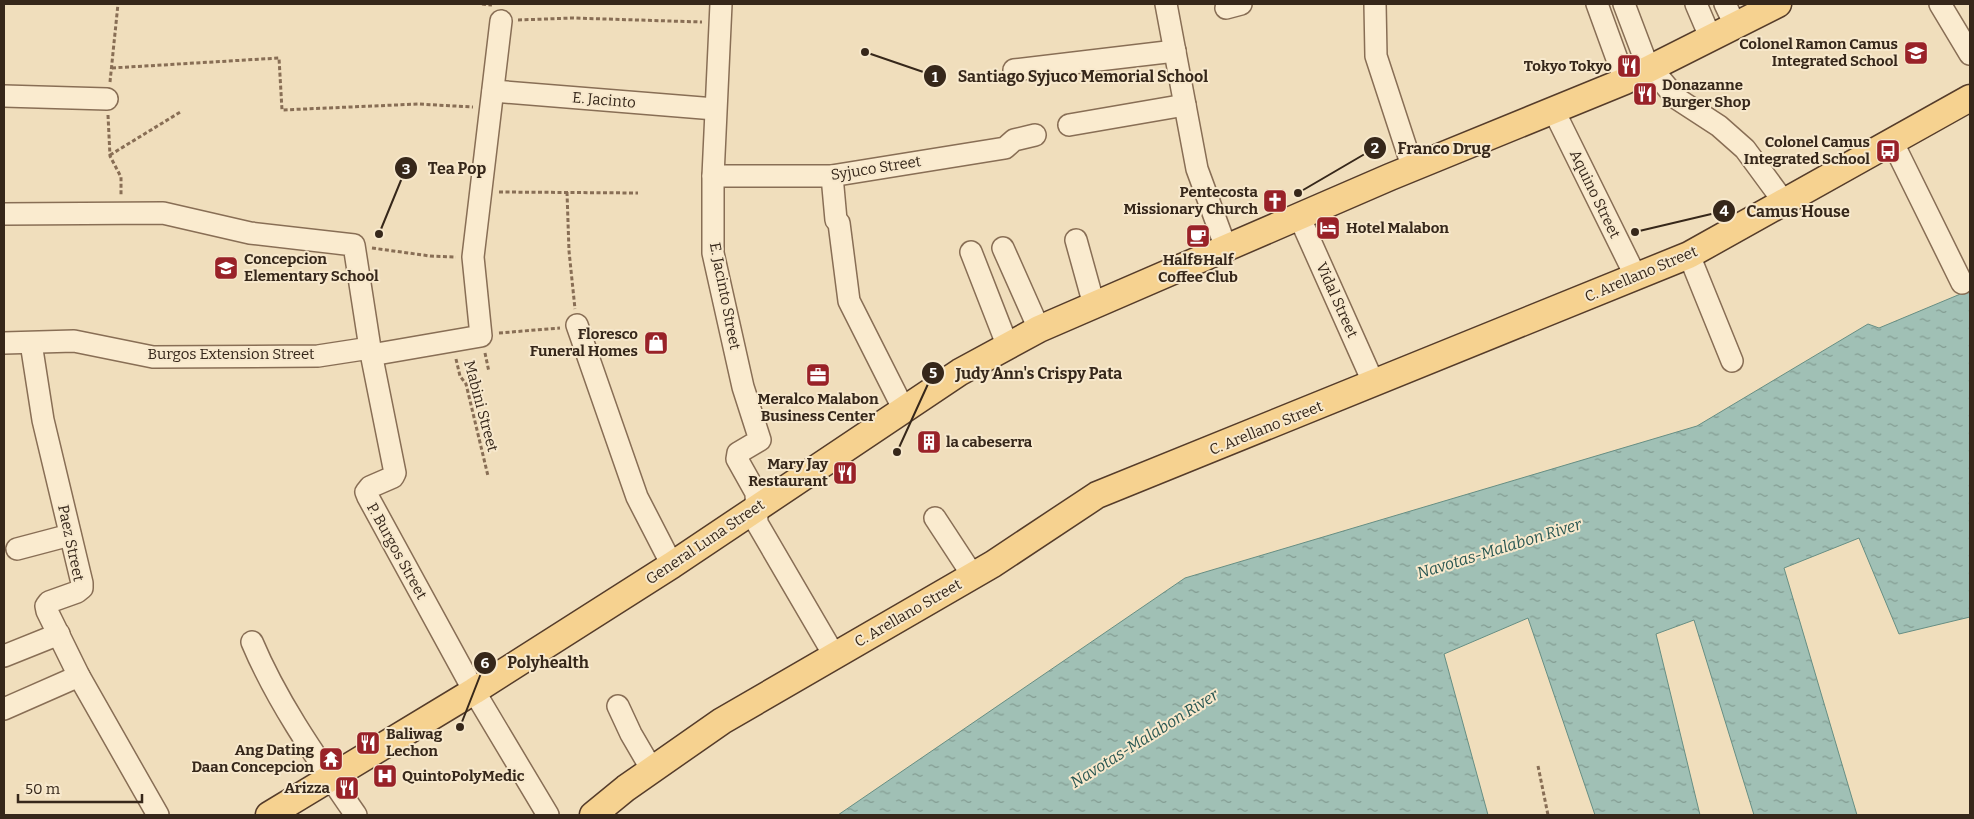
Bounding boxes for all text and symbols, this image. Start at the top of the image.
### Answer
place label: Colonel Ramon Camus Integrated School [1739,35,1898,70]
school or university icon: Colonel Ramon Camus Integrated School [1903,40,1929,66]
restaurant icon: Tokyo Tokyo [1616,53,1642,79]
place label: Tokyo Tokyo [1524,57,1612,75]
callout: Santiago Syjuco Memorial School [922,61,1218,92]
text: Santiago Syjuco Memorial School [958,67,1208,86]
text: 1 [932,68,939,86]
place label: Donazanne Burger Shop [1662,76,1751,111]
restaurant icon: Donazanne Burger Shop [1632,81,1658,107]
street label: E. Jacinto [572,88,636,112]
callout: Franco Drug [1363,133,1501,164]
place label: Colonel Camus Integrated School [1744,133,1870,168]
bus stop icon: Colonel Camus Integrated School [1875,138,1901,164]
text: 2 [1371,139,1379,157]
text: Franco Drug [1397,139,1491,158]
street label: Aquino Street [1566,147,1624,242]
street label: Syjuco Street [830,152,923,184]
callout: Tea Pop [393,153,496,184]
text: Tea Pop [428,159,486,178]
text: 3 [402,160,410,178]
place label: Pentecosta Missionary Church [1123,183,1259,218]
church icon: Pentecosta Missionary Church [1262,188,1288,214]
callout: Camus House [1711,196,1860,227]
text: 4 [1719,202,1729,220]
text: Camus House [1746,202,1850,221]
hotel icon: Hotel Malabon [1315,215,1341,241]
place label: Hotel Malabon [1346,219,1449,237]
cafe icon: Half&Half Coffee Club [1185,223,1211,249]
street label: E. Jacinto Street [706,241,744,352]
street label: C. Arellano Street [1582,242,1700,306]
place label: Concepcion Elementary School [244,250,379,285]
place label: Half&Half Coffee Club [1158,251,1238,286]
school or university icon: Concepcion Elementary School [213,255,239,281]
street label: Vidal Street [1312,259,1362,341]
place label: Floresco Funeral Homes [530,325,638,360]
shop icon: Floresco Funeral Homes [643,330,669,356]
street label: Burgos Extension Street [147,345,315,363]
street label: Mabini Street [460,358,502,454]
callout: Judy Ann's Crispy Pata [920,358,1132,389]
office icon: Meralco Malabon Business Center [805,362,831,388]
text: 5 [929,364,937,382]
text: Judy Ann's Crispy Pata [955,364,1122,383]
place label: Meralco Malabon Business Center [757,390,879,425]
street label: C. Arellano Street [1207,397,1326,459]
building icon: la cabeserra [916,429,942,455]
place label: la cabeserra [946,433,1033,451]
place label: Mary Jay Restaurant [748,455,829,490]
restaurant icon: Mary Jay Restaurant [832,460,858,486]
street label: General Luna Street [642,495,768,588]
street label: P. Burgos Street [363,500,431,603]
street label: Paez Street [54,503,88,583]
water label: Navotas-Malabon River [1415,514,1585,583]
street label: C. Arellano Street [851,575,965,651]
callout: Polyhealth [472,647,599,678]
text: Polyhealth [507,653,589,672]
text: 6 [481,654,490,672]
water label: Navotas-Malabon River [1067,684,1223,792]
place label: Baliwag Lechon [386,725,443,760]
restaurant icon: Baliwag Lechon [355,730,381,756]
place label: Ang Dating Daan Concepcion [191,741,314,776]
temple icon: Ang Dating Daan Concepcion [318,746,344,772]
hospital icon: QuintoPolyMedic [372,763,398,789]
place label: QuintoPolyMedic [402,767,525,785]
scale bar [18,772,141,804]
restaurant icon: Arizza [334,775,360,801]
place label: Arizza [284,779,331,797]
text: 50 m [25,780,61,798]

